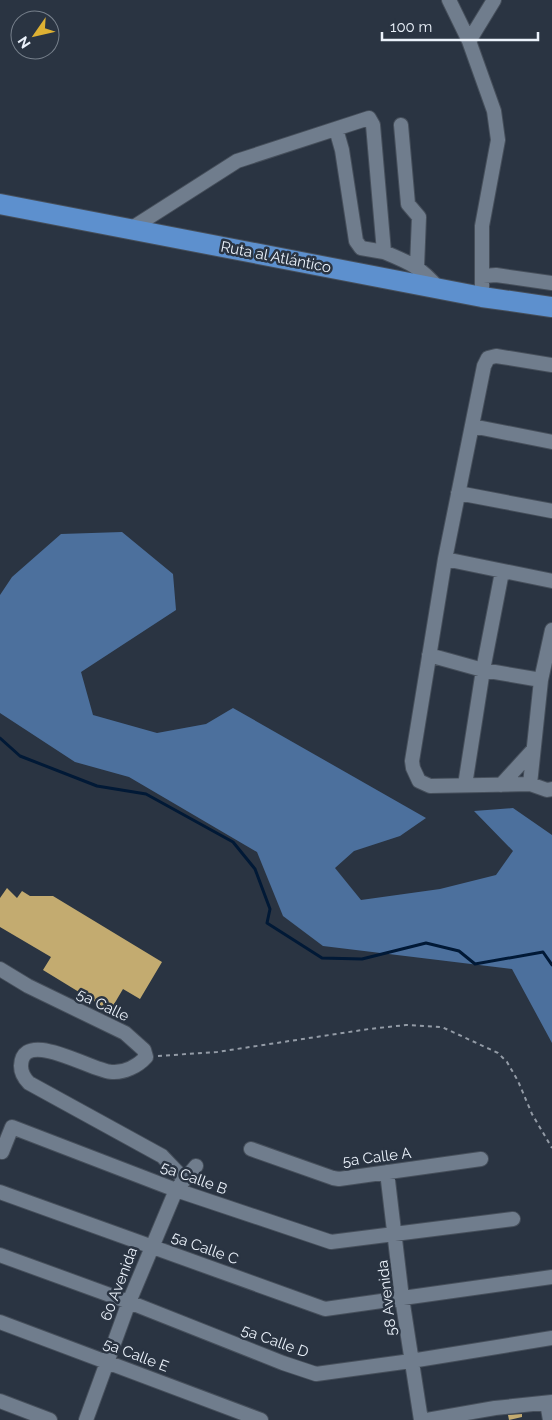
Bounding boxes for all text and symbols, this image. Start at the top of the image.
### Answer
north arrow [10,10,60,60]
scale bar [382,10,538,42]
text: 100 m [390,18,432,36]
text: N [15,33,34,51]
street label: Ruta al Atlántico [219,237,333,277]
street label: 5a Calle [74,985,132,1025]
street label: 5a Calle A [342,1144,412,1170]
street label: 5a Calle B [158,1158,230,1198]
street label: 5a Calle C [169,1228,241,1268]
street label: 60 Avenida [97,1245,141,1323]
street label: 58 Avenida [373,1259,401,1337]
street label: 5a Calle D [239,1321,311,1362]
street label: 5a Calle E [101,1334,171,1376]

